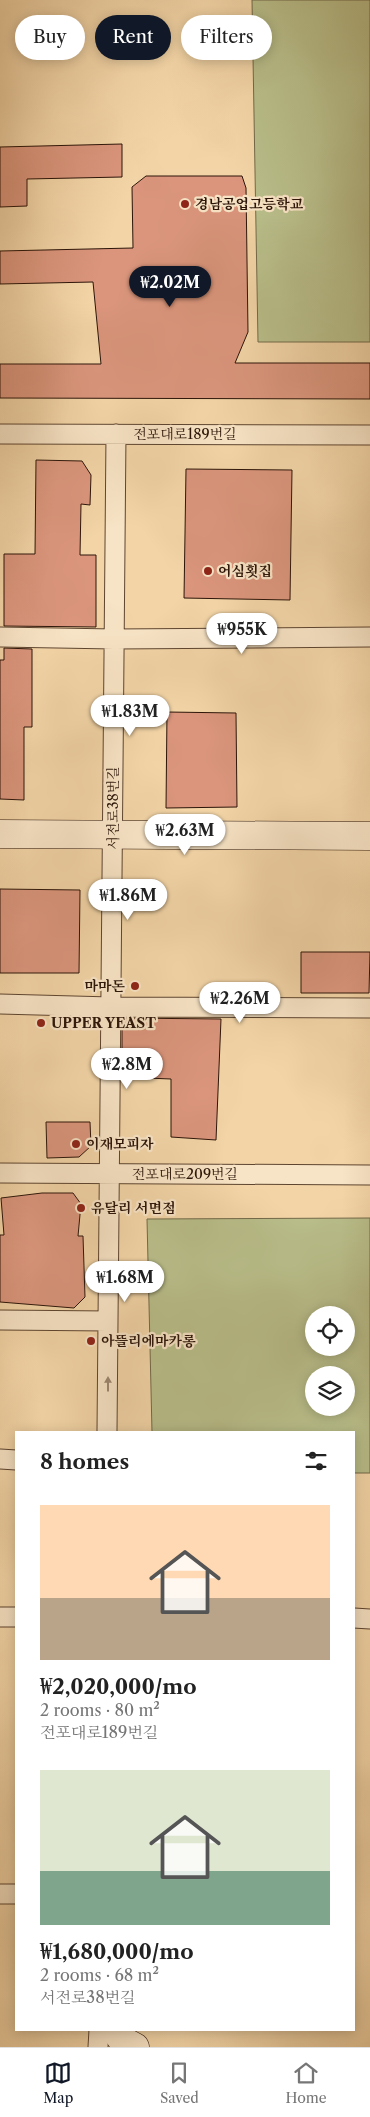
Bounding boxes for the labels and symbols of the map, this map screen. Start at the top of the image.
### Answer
place label: 경남공업고등학교 [195,195,304,213]
marker: 경남공업고등학교 [179,198,191,210]
pin: ₩2.02M [129,266,211,308]
street label: 전포대로189번길 [133,425,237,443]
place label: 어심횟집 [218,562,272,580]
marker: 어심횟집 [202,565,214,577]
pin: ₩955K [207,612,277,655]
pin: ₩1.83M [89,694,171,737]
street label: 서전로38번길 [104,766,122,850]
pin: ₩2.63M [144,814,226,856]
pin: ₩1.86M [87,878,169,921]
place label: 마마돈 [84,977,125,995]
marker: 마마돈 [129,980,141,992]
pin: ₩2.26M [199,982,281,1024]
place label: UPPER YEAST [51,1014,156,1032]
marker: UPPER YEAST [35,1017,47,1029]
pin: ₩2.8M [92,1048,162,1090]
place label: 이재모피자 [86,1135,154,1153]
marker: 이재모피자 [70,1138,82,1150]
street label: 전포대로209번길 [132,1165,238,1183]
place label: 유달리 서면점 [91,1199,176,1217]
marker: 유달리 서면점 [75,1202,87,1214]
pin: ₩1.68M [84,1260,166,1303]
place label: 아뜰리에마카롱 [101,1332,196,1350]
marker: 아뜰리에마카롱 [85,1335,97,1347]
one-way arrow [104,1376,112,1392]

